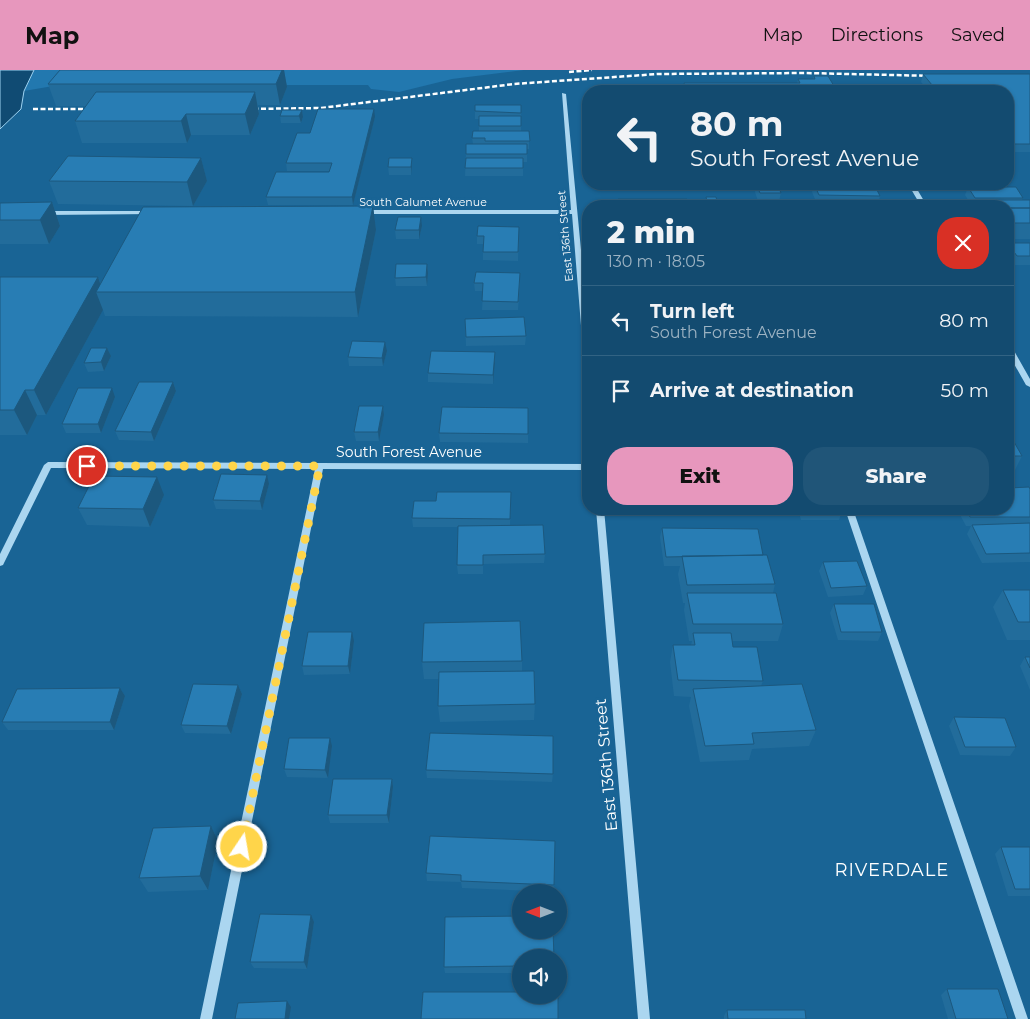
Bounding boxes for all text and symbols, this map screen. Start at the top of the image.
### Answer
text: Map [25,21,79,50]
text: Map [763,24,803,46]
text: Directions [831,24,923,46]
text: Saved [951,24,1005,46]
text: 80 m [690,102,784,145]
icon: left [607,105,672,170]
text: South Forest Avenue [690,145,919,172]
street label: East 136th Street [554,189,576,282]
street label: South Calumet Avenue [359,195,487,209]
text: 2 min [607,214,695,251]
button: close [937,217,989,269]
text: 130 m · 18:05 [607,252,705,271]
text: Turn left [650,300,735,323]
icon: left [607,307,635,335]
text: 80 m [939,309,989,332]
text: South Forest Avenue [650,323,817,342]
icon: arrive [607,377,635,405]
text: Arrive at destination [650,379,854,402]
text: 50 m [941,379,989,402]
street label: South Forest Avenue [336,443,482,461]
pin [66,445,108,487]
button: Exit [607,447,793,505]
button: Share [803,447,989,505]
icon: arrive [73,452,101,480]
street label: East 136th Street [591,697,621,832]
position arrow [215,820,267,872]
district label: RIVERDALE [835,859,949,881]
north arrow [512,884,568,939]
map controls [512,884,567,1004]
button: sound [512,949,567,1004]

